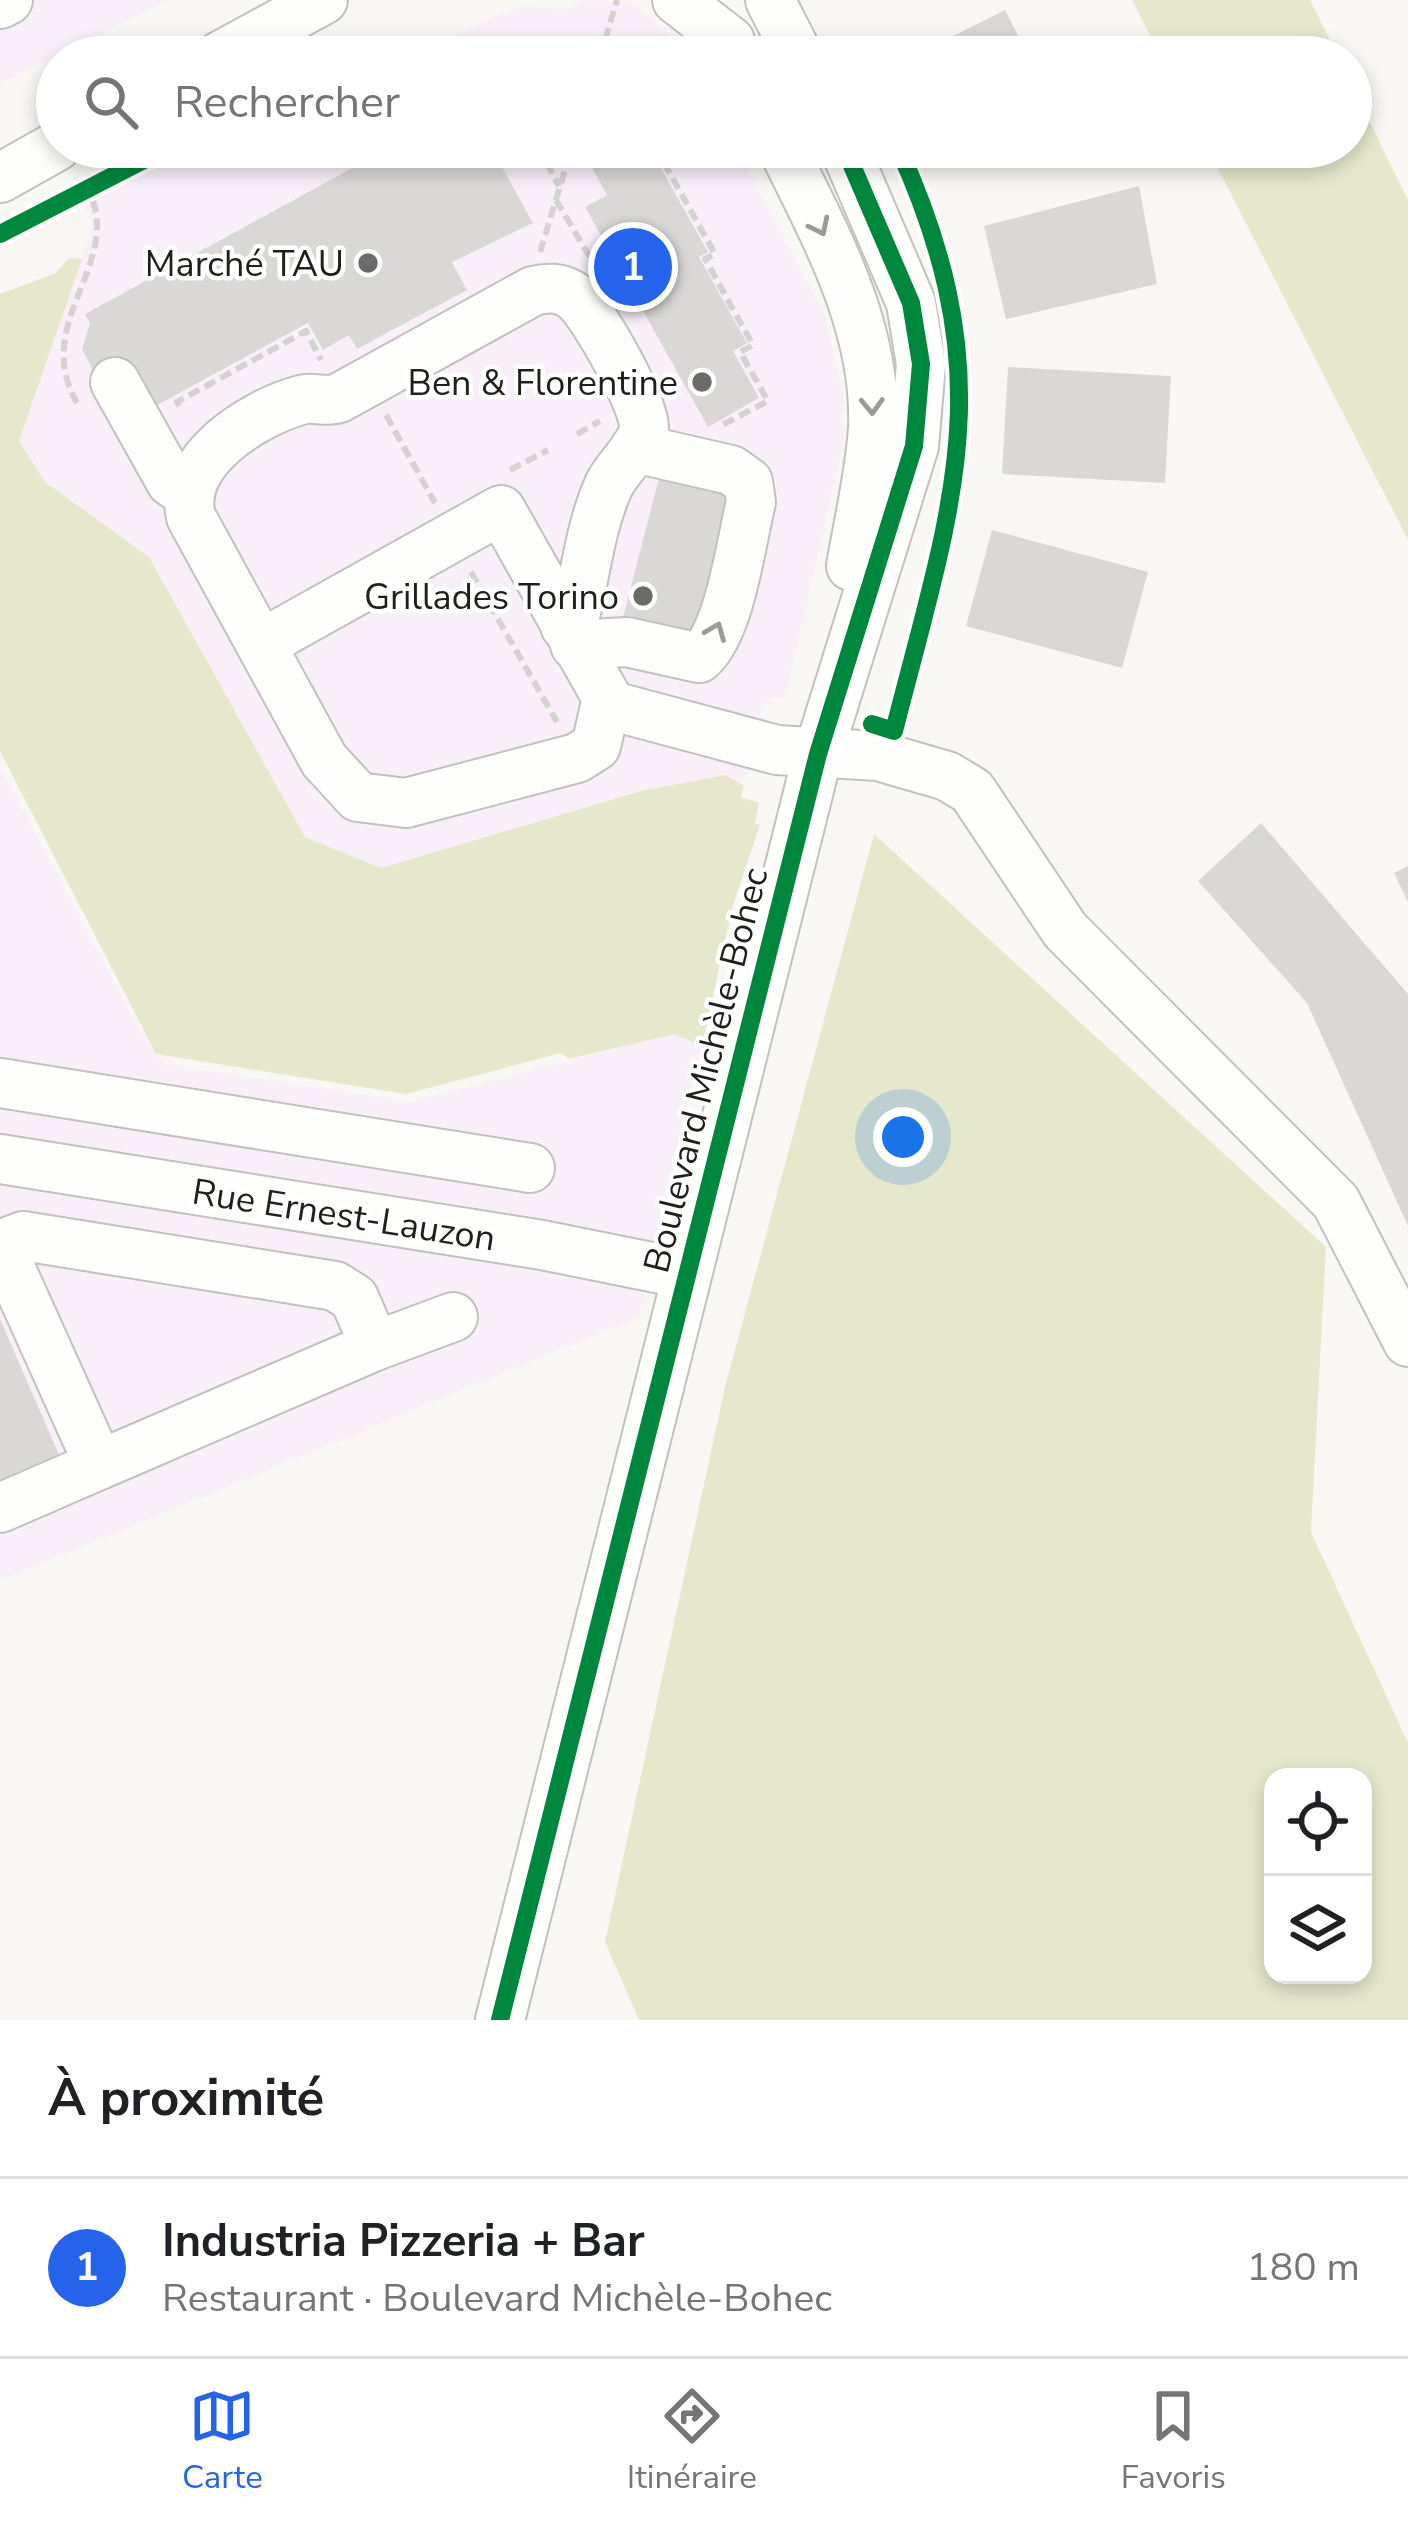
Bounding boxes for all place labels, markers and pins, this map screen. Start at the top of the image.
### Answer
pin: 1 [594,222,672,312]
place label: Marché TAU [145,240,344,289]
marker: Marché TAU [355,250,381,276]
place label: Ben & Florentine [408,359,678,408]
marker: Ben & Florentine [689,369,715,395]
place label: Grillades Torino [364,573,619,622]
marker: Grillades Torino [630,583,656,609]

